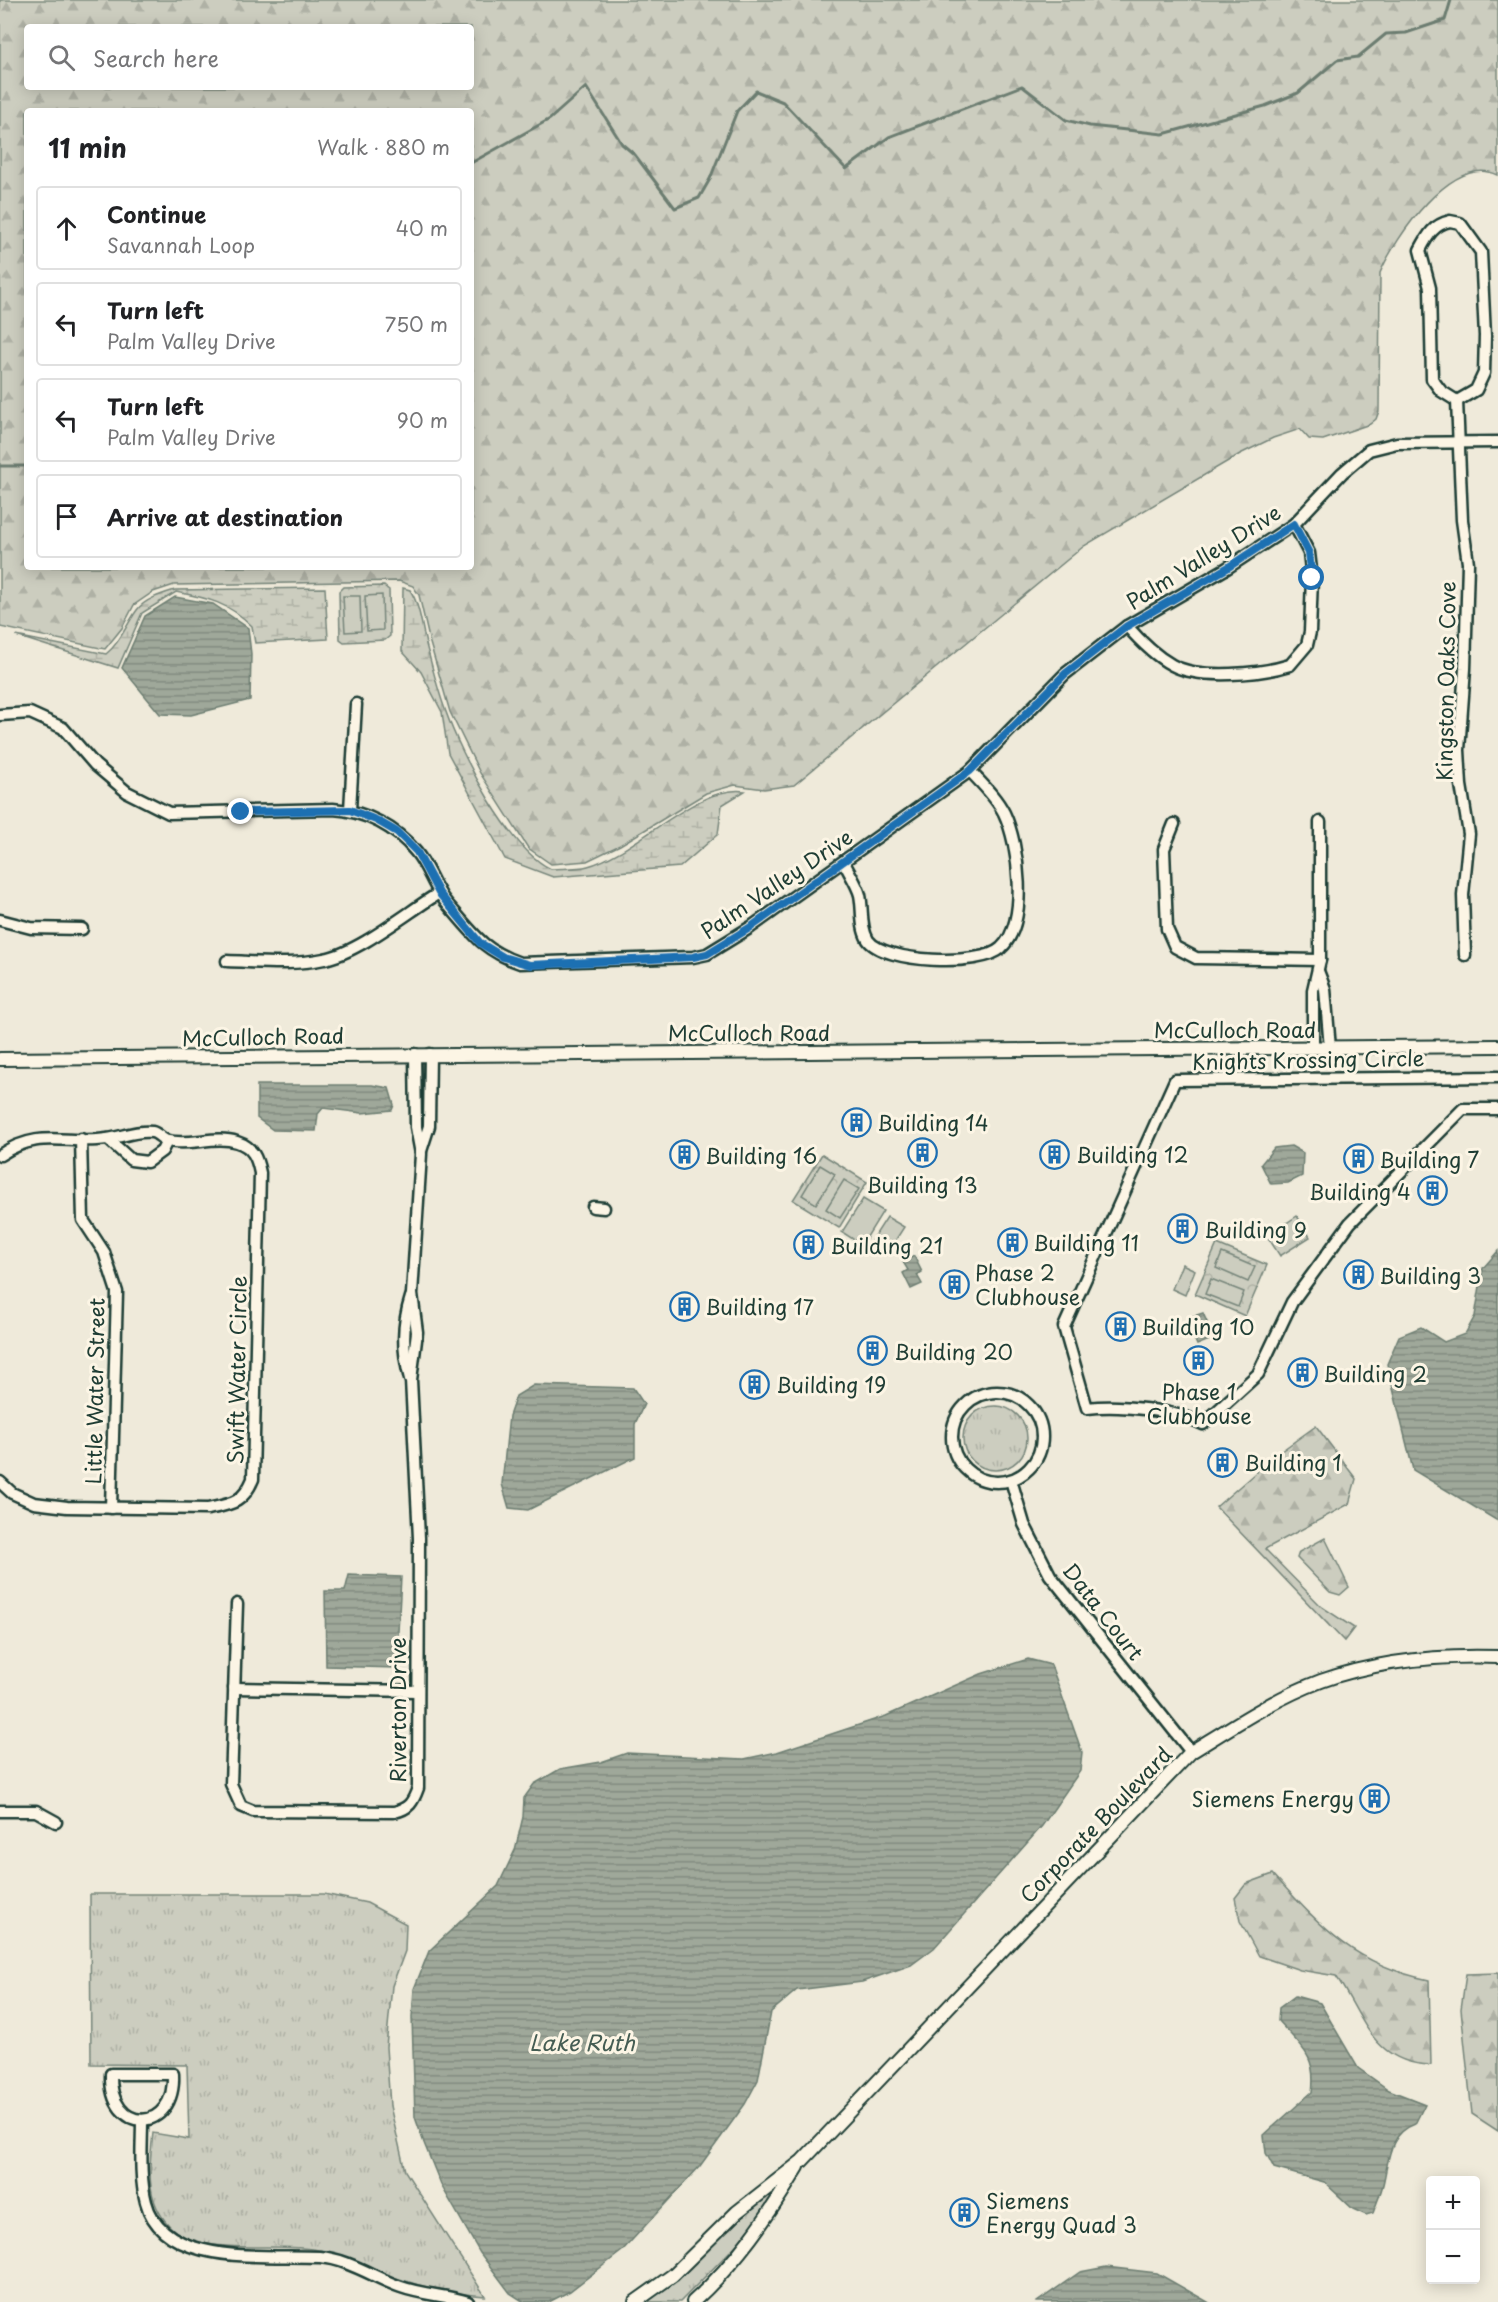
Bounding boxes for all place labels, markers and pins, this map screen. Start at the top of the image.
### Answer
building icon: Building 14 [840,1106,872,1138]
place label: Building 14 [877,1106,989,1138]
building icon: Building 13 [906,1137,938,1169]
building icon: Building 12 [1039,1138,1071,1170]
place label: Building 12 [1076,1138,1188,1170]
building icon: Building 16 [668,1139,700,1171]
place label: Building 16 [705,1139,817,1171]
building icon: Building 7 [1342,1143,1374,1175]
place label: Building 7 [1379,1143,1479,1175]
place label: Building 13 [866,1168,978,1200]
place label: Building 4 [1309,1175,1411,1207]
building icon: Building 4 [1416,1175,1448,1207]
building icon: Building 9 [1167,1213,1199,1245]
place label: Building 9 [1204,1213,1307,1245]
building icon: Building 11 [996,1226,1028,1258]
place label: Building 11 [1033,1226,1139,1258]
building icon: Building 21 [793,1229,825,1261]
place label: Building 21 [830,1229,943,1261]
place label: Phase 2 Clubhouse [975,1256,1080,1312]
building icon: Building 3 [1342,1259,1374,1291]
place label: Building 3 [1379,1259,1481,1291]
building icon: Phase 2 Clubhouse [938,1268,970,1300]
building icon: Building 17 [668,1290,700,1322]
place label: Building 17 [705,1290,814,1322]
building icon: Building 10 [1104,1310,1136,1342]
place label: Building 10 [1141,1310,1254,1342]
building icon: Building 20 [857,1335,889,1367]
place label: Building 20 [894,1335,1013,1367]
building icon: Phase 1 Clubhouse [1183,1344,1215,1376]
building icon: Building 2 [1286,1357,1318,1389]
place label: Building 2 [1323,1357,1427,1389]
building icon: Building 19 [739,1368,771,1400]
place label: Building 19 [776,1368,886,1400]
place label: Phase 1 Clubhouse [1146,1375,1252,1431]
building icon: Building 1 [1207,1446,1239,1478]
place label: Building 1 [1244,1446,1342,1478]
place label: Siemens Energy [1192,1782,1354,1814]
building icon: Siemens Energy [1359,1782,1391,1814]
place label: Siemens Energy Quad 3 [986,2184,1137,2240]
building icon: Siemens Energy Quad 3 [949,2196,981,2228]

